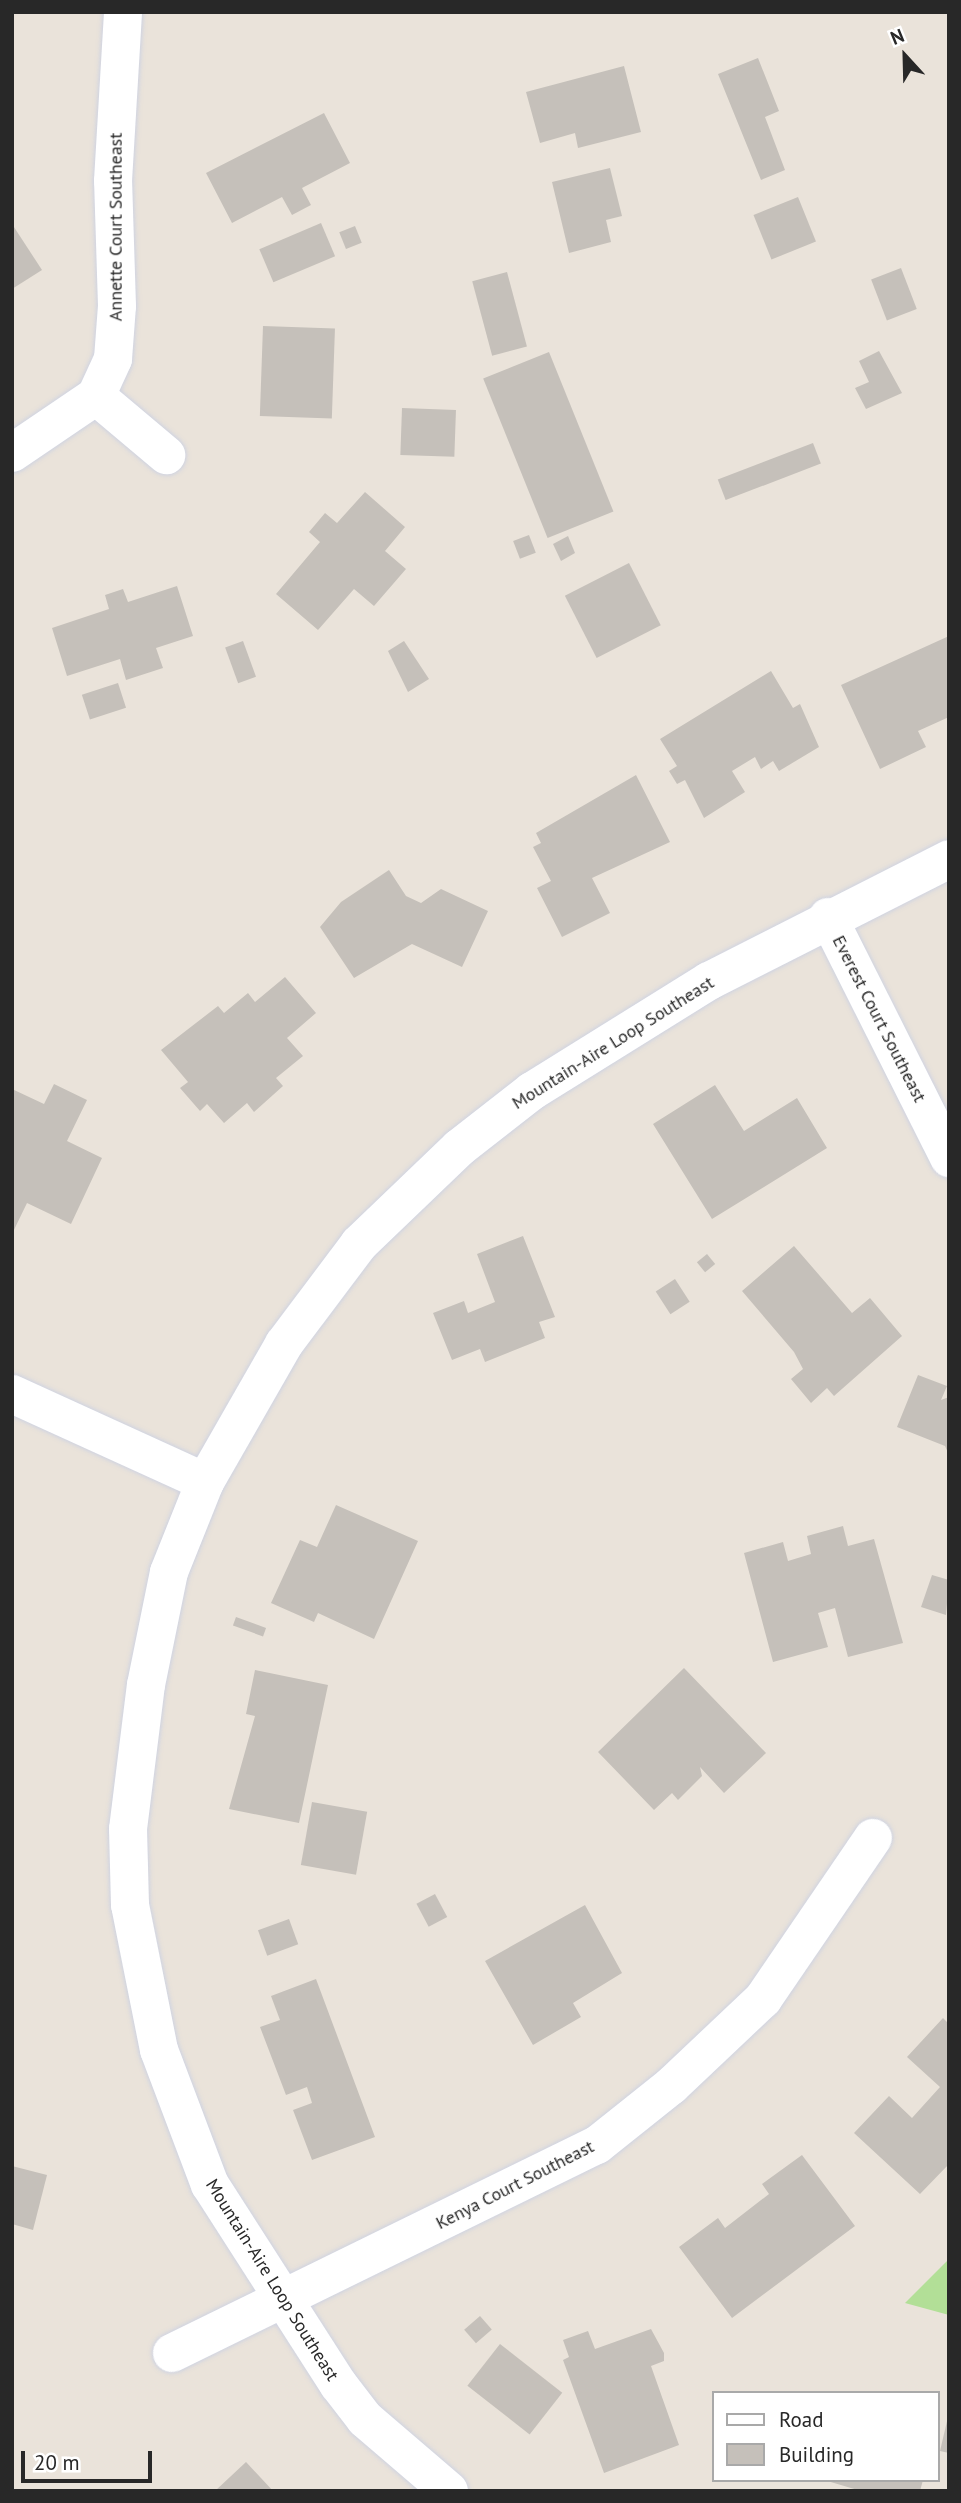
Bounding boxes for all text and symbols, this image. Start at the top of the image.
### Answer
north arrow [870,21,940,91]
text: N [887,23,907,50]
street label: Annette Court Southeast [105,133,127,321]
street label: Everest Court Southeast [828,932,930,1106]
street label: Mountain-Aire Loop Southeast [508,972,718,1114]
street label: Kenya Court Southeast [432,2136,598,2234]
street label: Mountain-Aire Loop Southeast [201,2175,343,2385]
legend [712,2391,940,2482]
text: Road [779,2406,823,2433]
scale bar [24,2436,156,2480]
text: Building [779,2441,854,2468]
text: 20 m [34,2449,80,2476]

